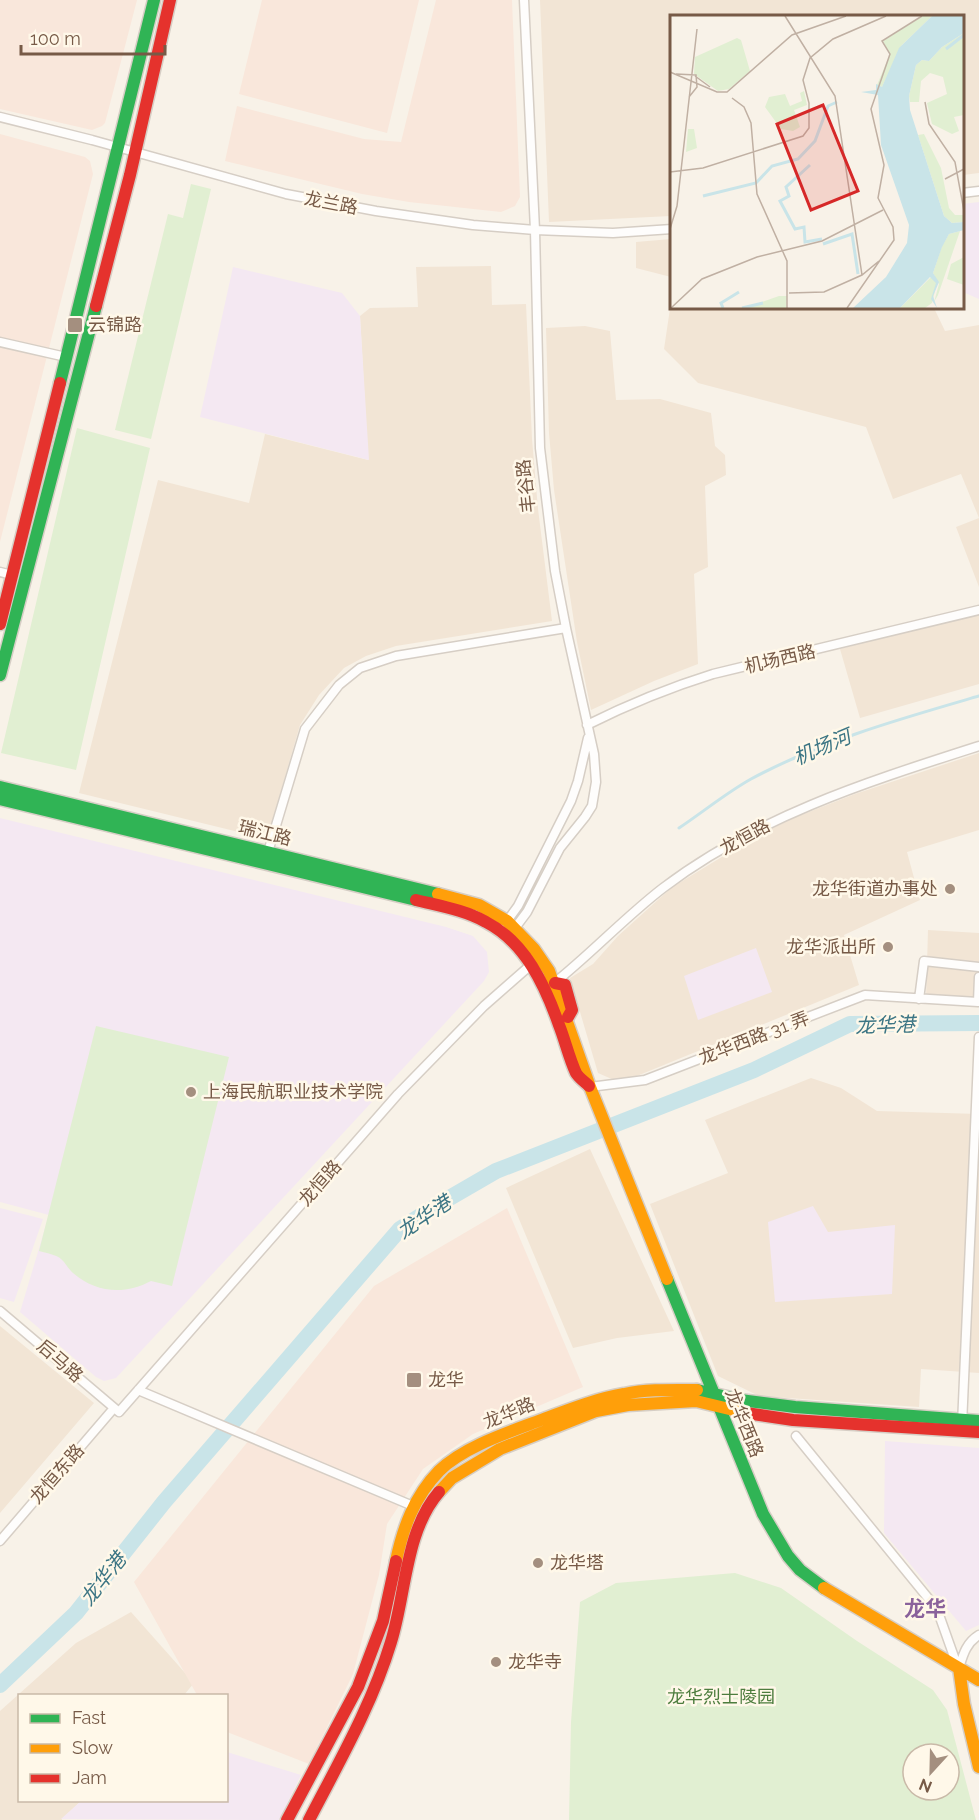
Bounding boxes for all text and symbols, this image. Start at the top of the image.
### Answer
inset map [670,15,964,309]
scale bar [21,18,165,56]
text: 100 m [30,28,81,49]
street label: 龙兰路 [303,187,360,218]
place label: 云锦路 [88,314,142,335]
marker: 云锦路 [66,316,84,334]
street label: 丰谷路 [512,458,539,514]
street label: 机场西路 [742,640,817,677]
water label: 机场河 [790,723,858,770]
street label: 龙恒路 [716,814,773,859]
street label: 瑞江路 [236,816,294,849]
place label: 龙华街道办事处 [812,878,938,899]
marker: 龙华街道办事处 [943,882,957,896]
place label: 龙华派出所 [786,936,876,957]
marker: 龙华派出所 [881,940,895,954]
street label: 龙华西路 31 弄 [696,1007,812,1068]
water label: 龙华港 [855,1012,918,1038]
place label: 上海民航职业技术学院 [203,1081,383,1102]
marker: 上海民航职业技术学院 [184,1085,198,1099]
street label: 龙恒路 [294,1155,345,1210]
water label: 龙华港 [392,1189,458,1244]
street label: 后马路 [33,1335,88,1386]
place label: 龙华 [428,1369,464,1390]
marker: 龙华 [405,1371,423,1389]
street label: 龙华西路 [721,1386,768,1460]
street label: 龙华路 [480,1393,538,1432]
street label: 龙恒东路 [25,1440,88,1508]
water label: 龙华港 [75,1546,133,1610]
place label: 龙华塔 [550,1552,604,1573]
marker: 龙华塔 [531,1556,545,1570]
district label: 龙华 [904,1596,946,1621]
place label: 龙华寺 [508,1651,562,1672]
marker: 龙华寺 [489,1655,503,1669]
park label: 龙华烈士陵园 [667,1686,775,1707]
legend [18,1694,228,1802]
text: Fast [72,1707,106,1728]
text: Slow [72,1737,113,1758]
north arrow [901,1742,961,1802]
text: Jam [72,1767,107,1788]
text: N [916,1774,935,1797]

